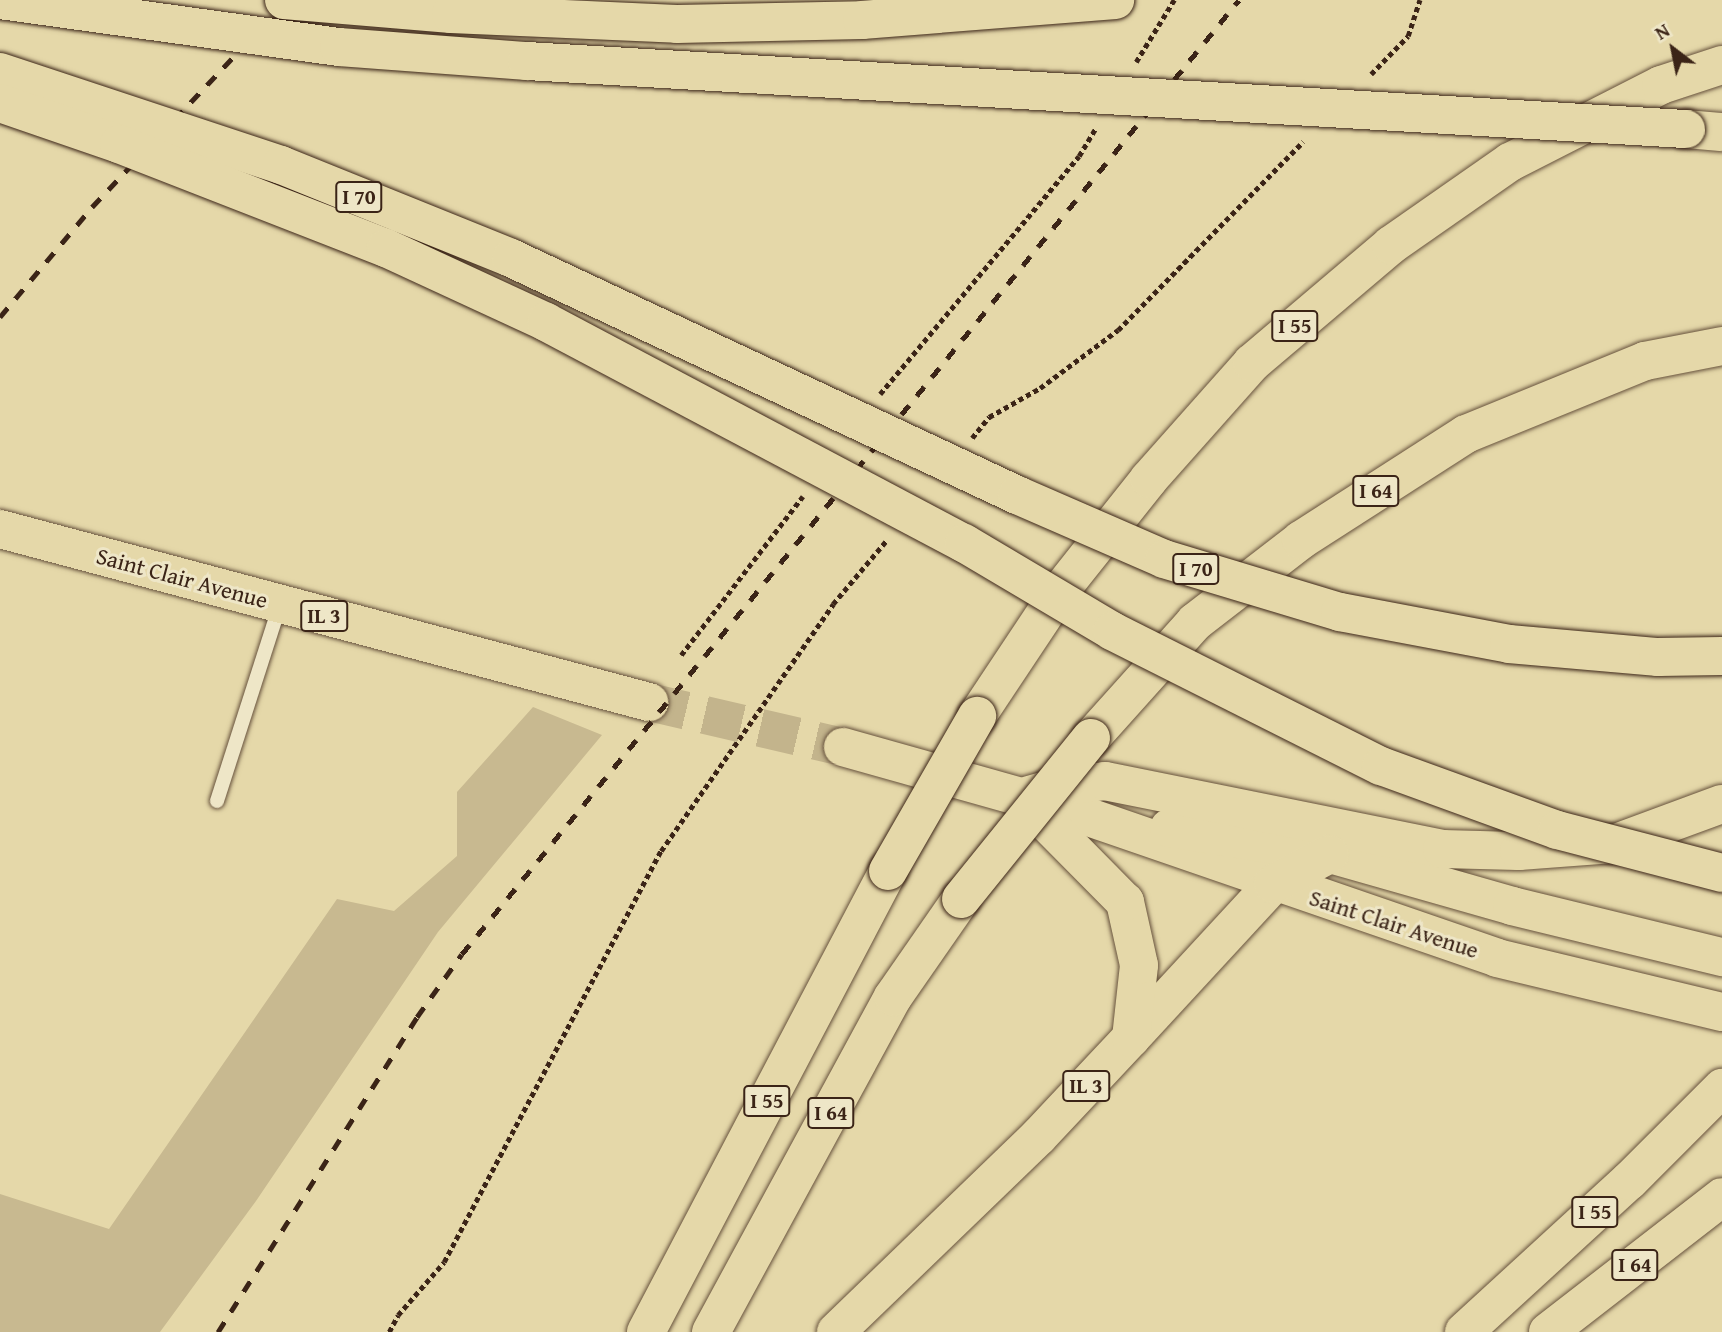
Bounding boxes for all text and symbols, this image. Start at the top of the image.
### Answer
north arrow [1638,14,1708,84]
text: N [1649,16,1675,46]
road number: I 70 [334,180,384,214]
road number: I 55 [1270,308,1320,344]
road number: I 64 [1352,474,1400,508]
street label: Saint Clair Avenue [93,542,271,614]
road number: I 70 [1172,552,1220,586]
road number: IL 3 [300,598,348,634]
street label: Saint Clair Avenue [1306,884,1482,964]
road number: IL 3 [1062,1068,1110,1104]
road number: I 55 [742,1084,792,1118]
road number: I 64 [806,1096,856,1130]
road number: I 55 [1570,1194,1620,1230]
road number: I 64 [1610,1248,1660,1282]

